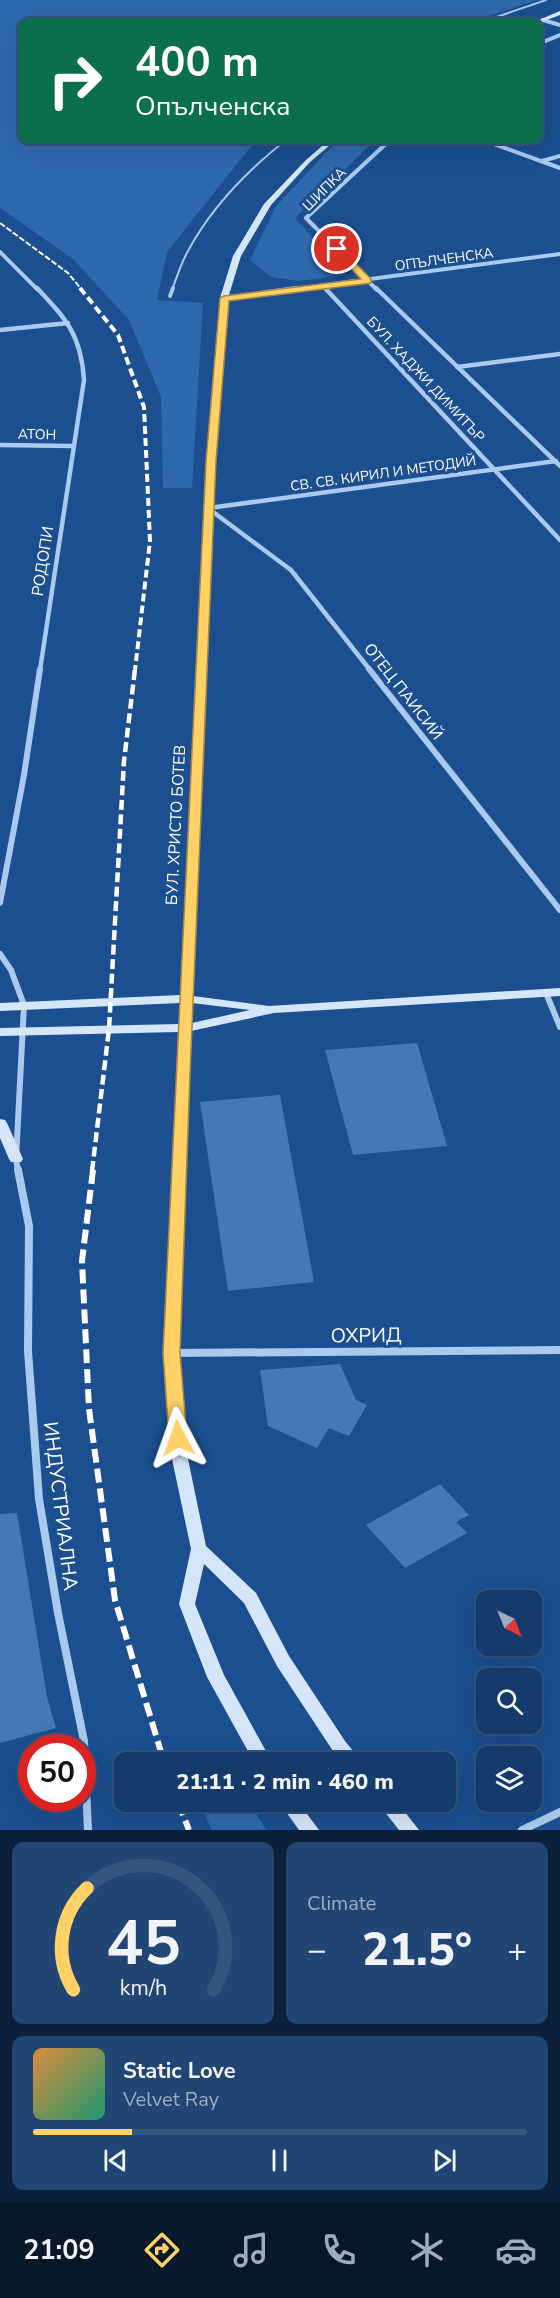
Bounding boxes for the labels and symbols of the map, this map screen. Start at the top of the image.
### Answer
street label: ШИПКА [298,163,350,215]
pin [311,223,362,274]
street label: ОПЪЛЧЕНСКА [394,243,495,276]
street label: БУЛ. ХАДЖИ ДИМИТЪР [362,313,489,446]
street label: АТОН [18,425,56,444]
street label: СВ. СВ. КИРИЛ И МЕТОДИЙ [289,451,477,496]
street label: РОДОПИ [27,525,59,598]
street label: ОТЕЦ ПАИСИЙ [358,639,448,745]
street label: БУЛ. ХРИСТО БОТЕВ [161,744,191,906]
street label: ОХРИД [330,1321,402,1350]
position arrow [146,1406,210,1470]
street label: ИНДУСТРИАЛНА [37,1420,84,1592]
north arrow [476,1590,542,1656]
speed limit sign: 50 [18,1734,96,1812]

